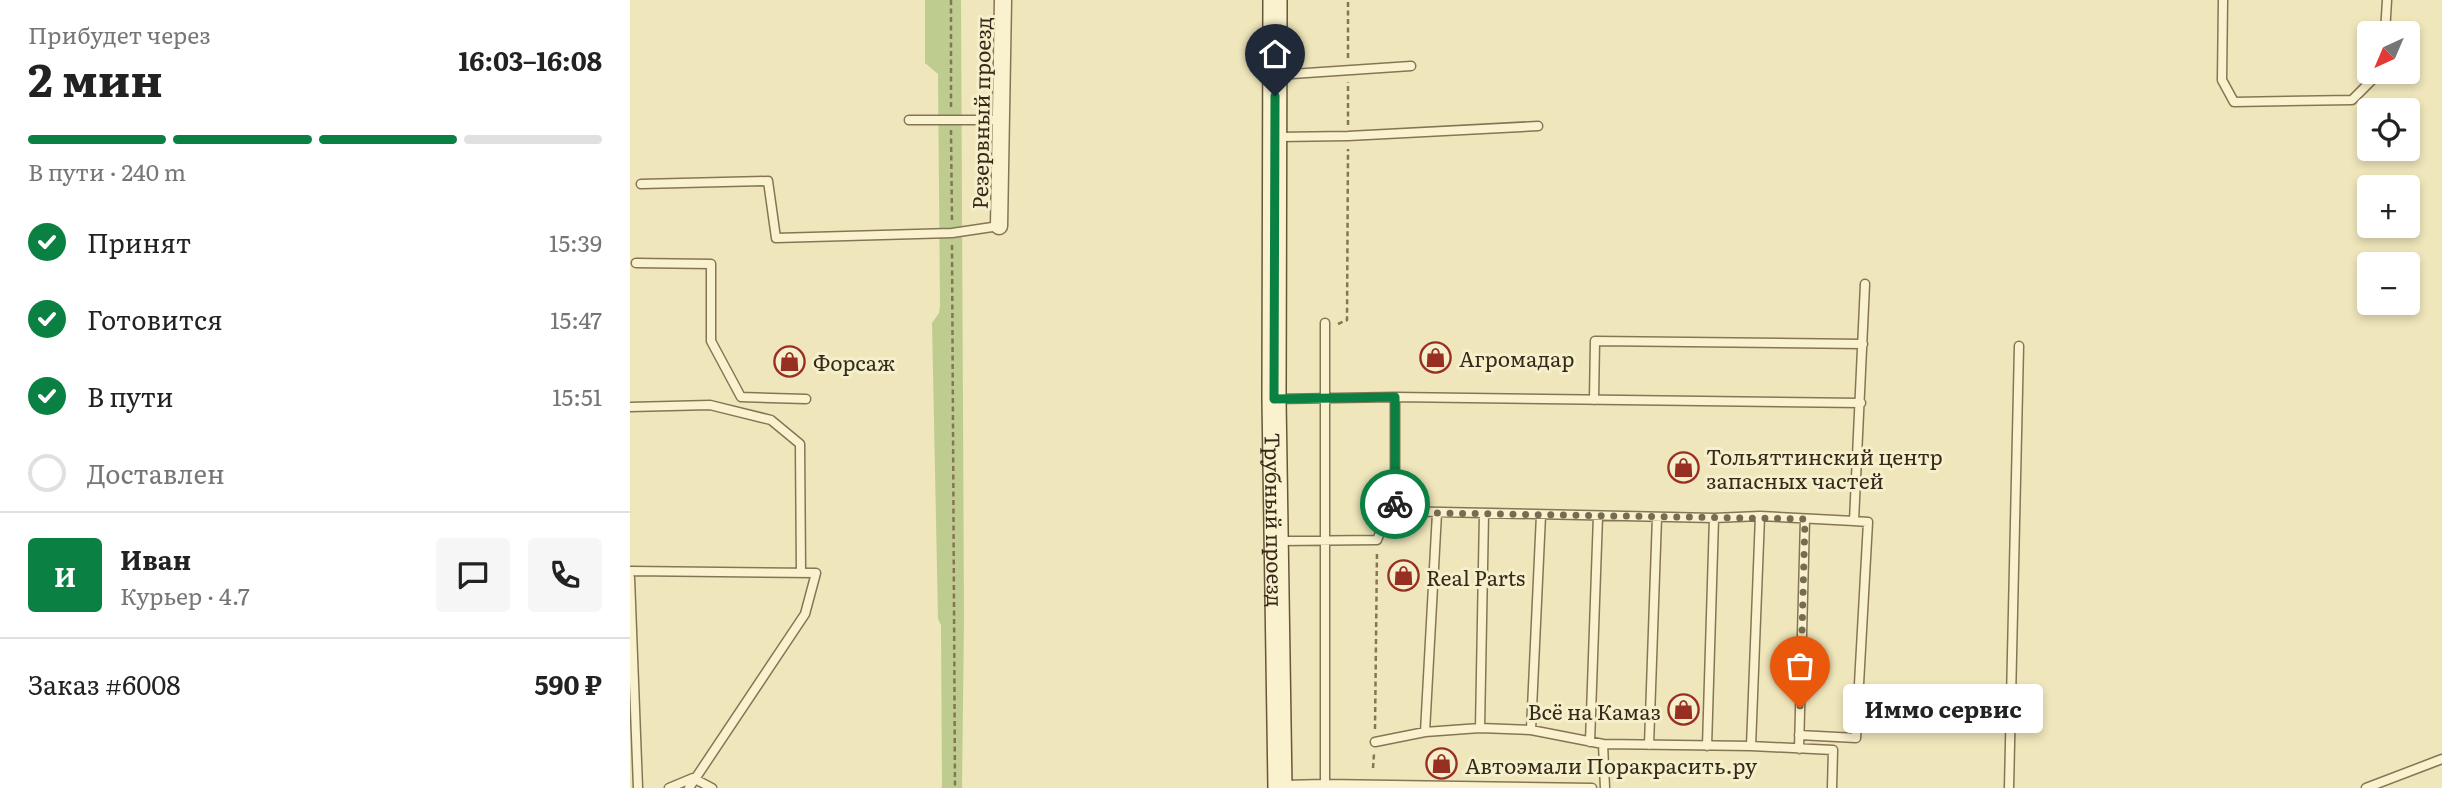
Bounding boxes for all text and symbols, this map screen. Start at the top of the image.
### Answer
street label: Резервный проезд [963,16,997,210]
text: Прибудет через [28,17,211,51]
north arrow [2357,21,2420,84]
map controls [2357,21,2420,315]
pin [1245,24,1305,96]
icon: home [1256,35,1294,73]
text: 16:03–16:08 [459,40,602,79]
text: 2 мин [28,43,163,111]
button: locate [2357,98,2420,161]
text: В пути · 240 m [28,154,186,188]
button: + [2357,175,2420,238]
text: Принят [87,222,191,261]
icon: check [28,223,66,261]
text: 15:39 [549,225,602,259]
button: − [2357,252,2420,315]
text: Готовится [87,299,223,338]
icon: check [28,300,66,338]
text: 15:47 [550,302,602,336]
shop icon: Агромадар [1419,340,1453,374]
place label: Агромадар [1459,342,1574,373]
shop icon: Форсаж [773,344,807,378]
place label: Форсаж [813,346,895,377]
text: В пути [87,376,174,415]
icon: check [28,377,66,415]
text: 15:51 [552,379,602,413]
street label: Трубный проезд [1259,432,1293,608]
place label: Тольяттинский центр запасных частей [1706,440,1943,495]
shop icon: Тольяттинский центр запасных частей [1666,450,1700,484]
text: Доставлен [87,453,225,492]
courier [1360,469,1430,539]
icon: bike [1376,485,1414,523]
button: chat [436,538,510,612]
button: phone [528,538,602,612]
text: Иван [120,539,191,578]
text: И [54,556,76,595]
shop icon: Real Parts [1386,559,1420,593]
place label: Real Parts [1426,561,1525,592]
text: Курьер · 4.7 [120,578,250,612]
pin [1770,636,1830,708]
icon: bag [1781,647,1819,685]
text: Заказ #6008 [28,664,181,703]
text: 590 ₽ [535,664,602,703]
callout: Иммо сервис [1842,684,2042,732]
text: Иммо сервис [1864,691,2022,725]
shop icon: Всё на Камаз [1667,693,1701,727]
place label: Всё на Камаз [1528,695,1661,726]
shop icon: Автоэмали Поракрасить.ру [1425,747,1459,781]
place label: Автоэмали Поракрасить.ру [1465,749,1758,780]

